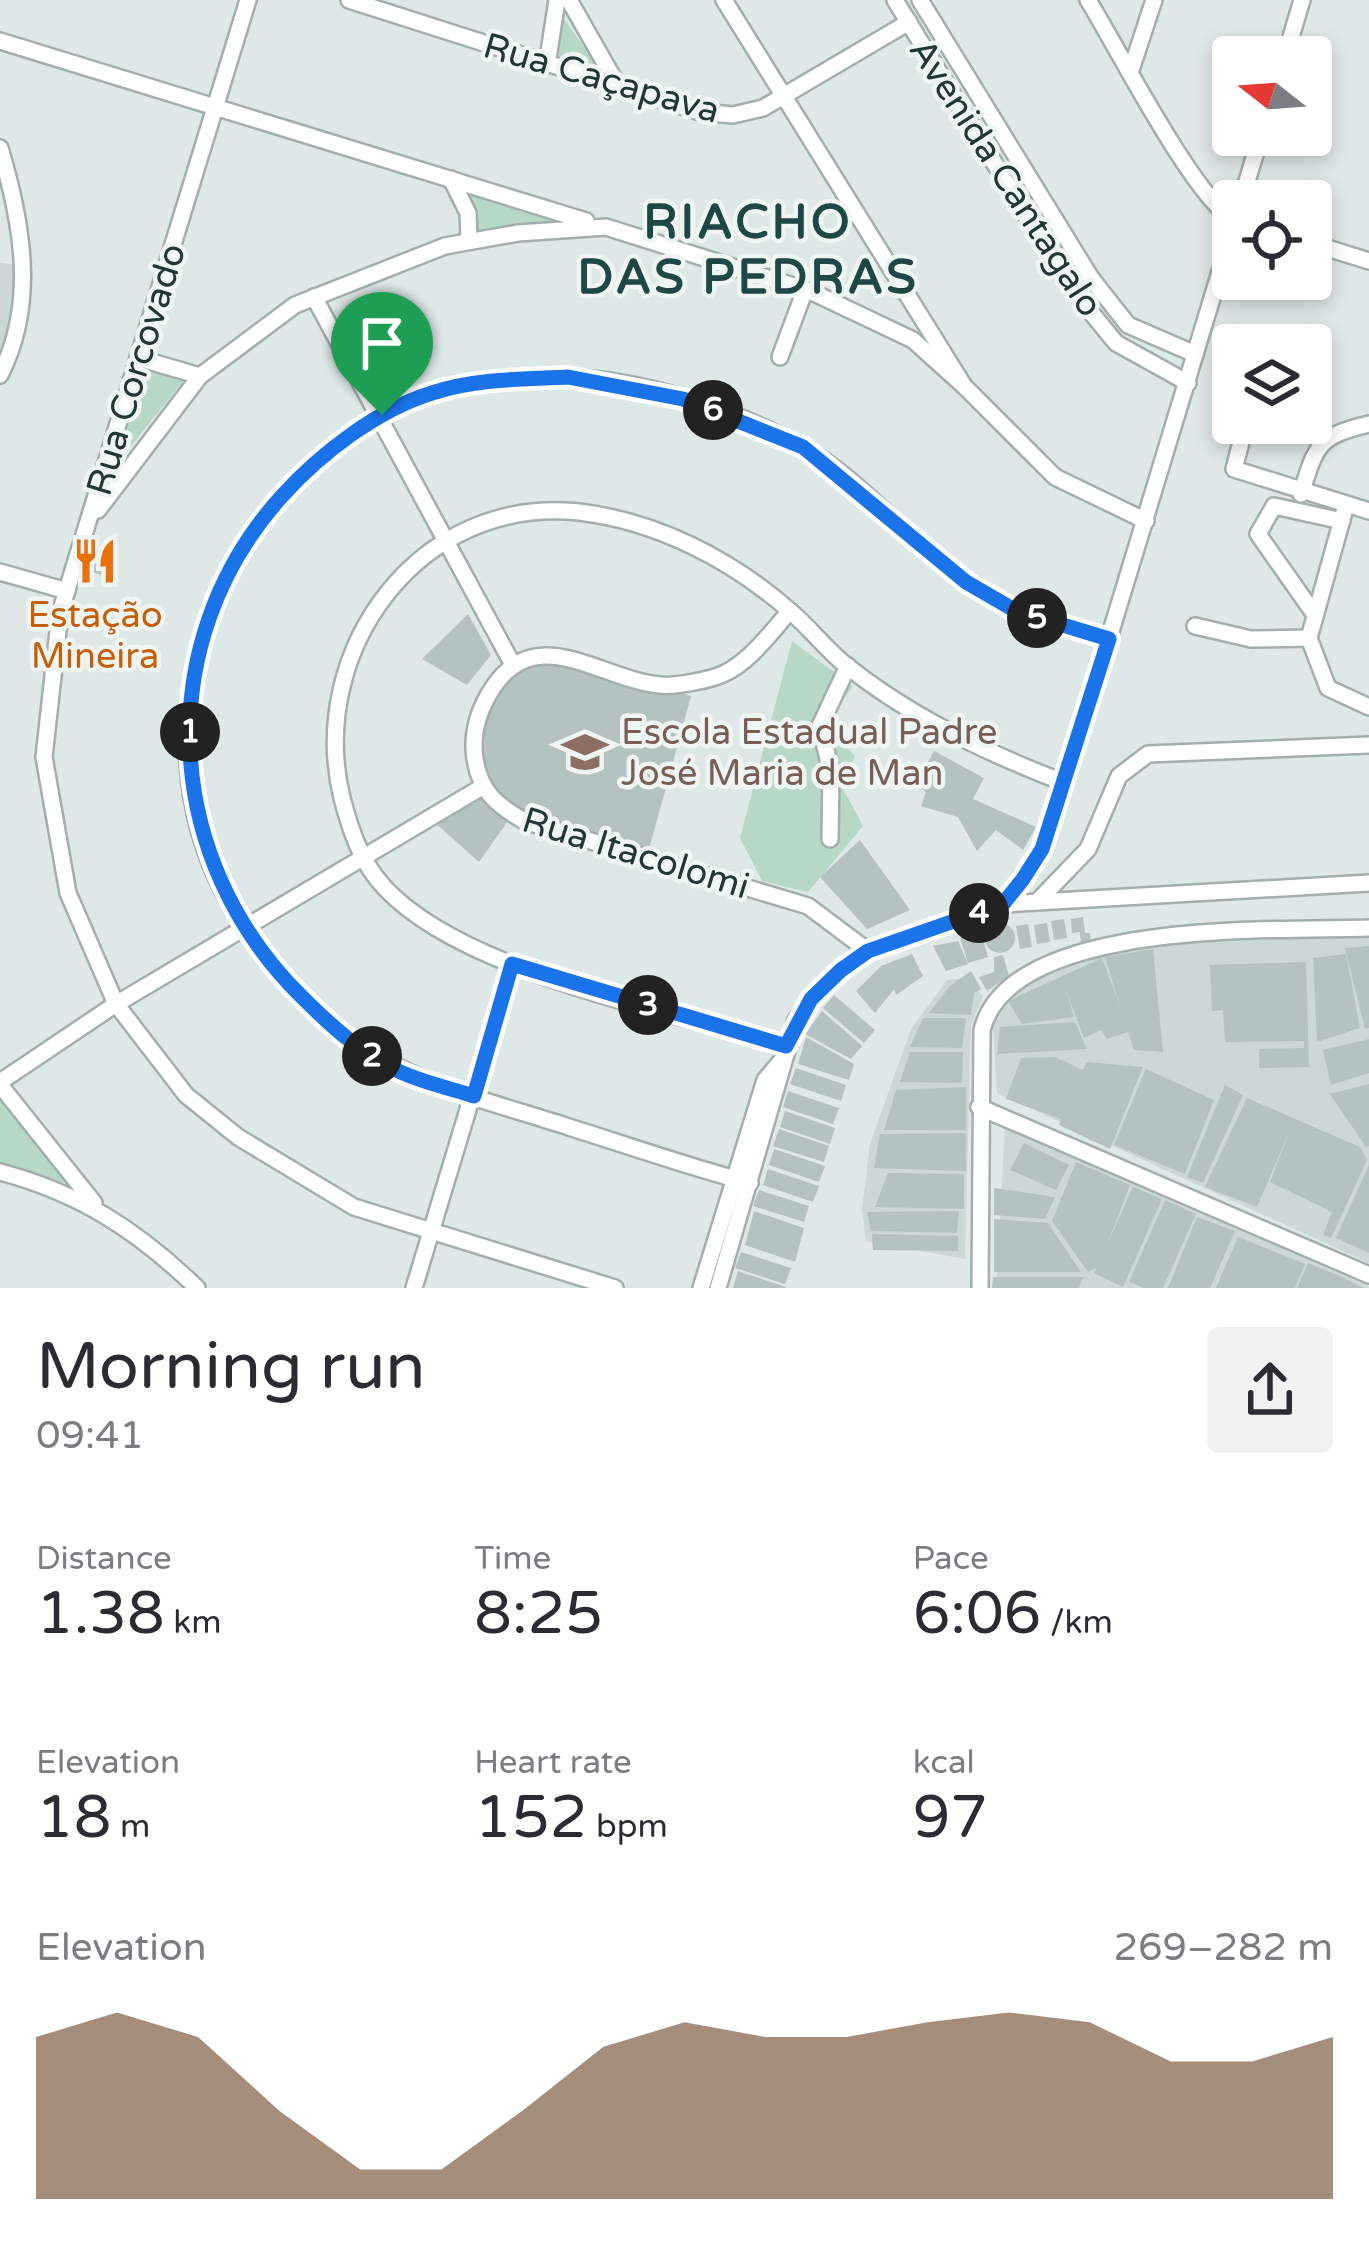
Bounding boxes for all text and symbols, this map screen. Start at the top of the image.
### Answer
street label: Rua Caçapava [479,24,725,133]
street label: Avenida Cantagalo [900,31,1112,325]
north arrow [1212,36,1332,156]
map controls [1212,36,1332,444]
button: locate [1212,180,1332,300]
district label: RIACHO DAS PEDRAS [577,194,919,307]
street label: Rua Corcovado [78,238,195,501]
pin [331,292,433,415]
icon: arrive [349,310,415,376]
button: layers [1212,324,1332,444]
pin: 6 [683,380,743,440]
text: 6 [703,390,723,429]
restaurant icon: Estação Mineira [70,536,120,586]
pin: 5 [1007,588,1067,648]
place label: Estação Mineira [27,594,163,678]
text: 5 [1027,598,1047,637]
pin: 1 [160,702,220,762]
place label: Escola Estadual Padre José Maria de Man [621,711,997,795]
text: 1 [180,712,200,751]
school or university icon: Escola Estadual Padre José Maria de Man [560,727,610,777]
street label: Rua Itacolomi [517,799,754,908]
pin: 4 [949,883,1009,943]
text: 4 [969,893,989,932]
pin: 3 [618,975,678,1035]
text: 3 [638,985,658,1024]
pin: 2 [342,1026,402,1086]
text: 2 [362,1036,382,1075]
text: Morning run [36,1327,426,1407]
button: share [1207,1327,1333,1453]
text: 09:41 [36,1412,144,1459]
text: Distance [36,1539,172,1578]
text: Time [474,1539,551,1578]
text: Pace [913,1539,989,1578]
text: 1.38 [36,1578,165,1650]
text: 8:25 [474,1578,603,1650]
text: 6:06 [913,1578,1041,1650]
text: km [165,1603,222,1642]
text: /km [1041,1603,1113,1642]
text: Elevation [36,1743,180,1782]
text: Heart rate [474,1743,632,1782]
text: kcal [913,1743,975,1782]
text: 18 [36,1782,111,1854]
text: 152 [474,1782,587,1854]
text: 97 [913,1782,988,1854]
text: m [111,1807,150,1846]
text: bpm [587,1807,668,1846]
text: Elevation [36,1924,206,1971]
text: 269–282 m [1113,1924,1333,1971]

